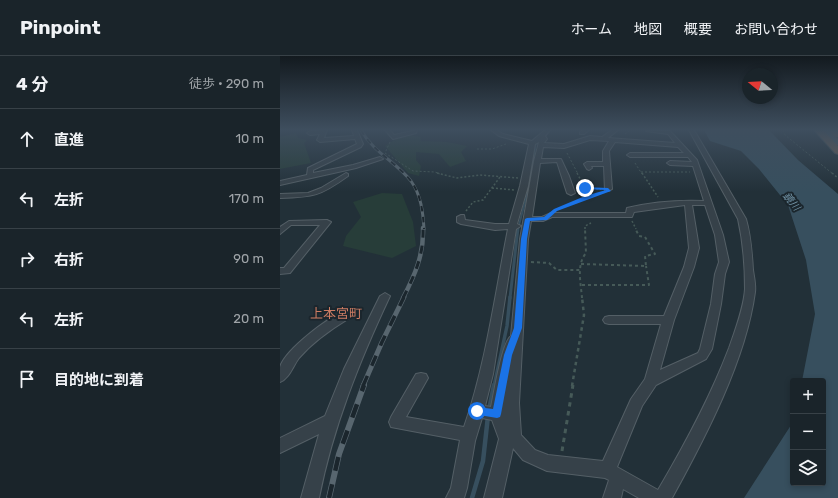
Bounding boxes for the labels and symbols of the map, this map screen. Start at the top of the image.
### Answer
north arrow [742,68,778,104]
route end [576,179,594,197]
water label: 鏡川 [780,190,803,214]
district label: 上本宮町 [310,306,362,321]
route start [468,402,486,420]

